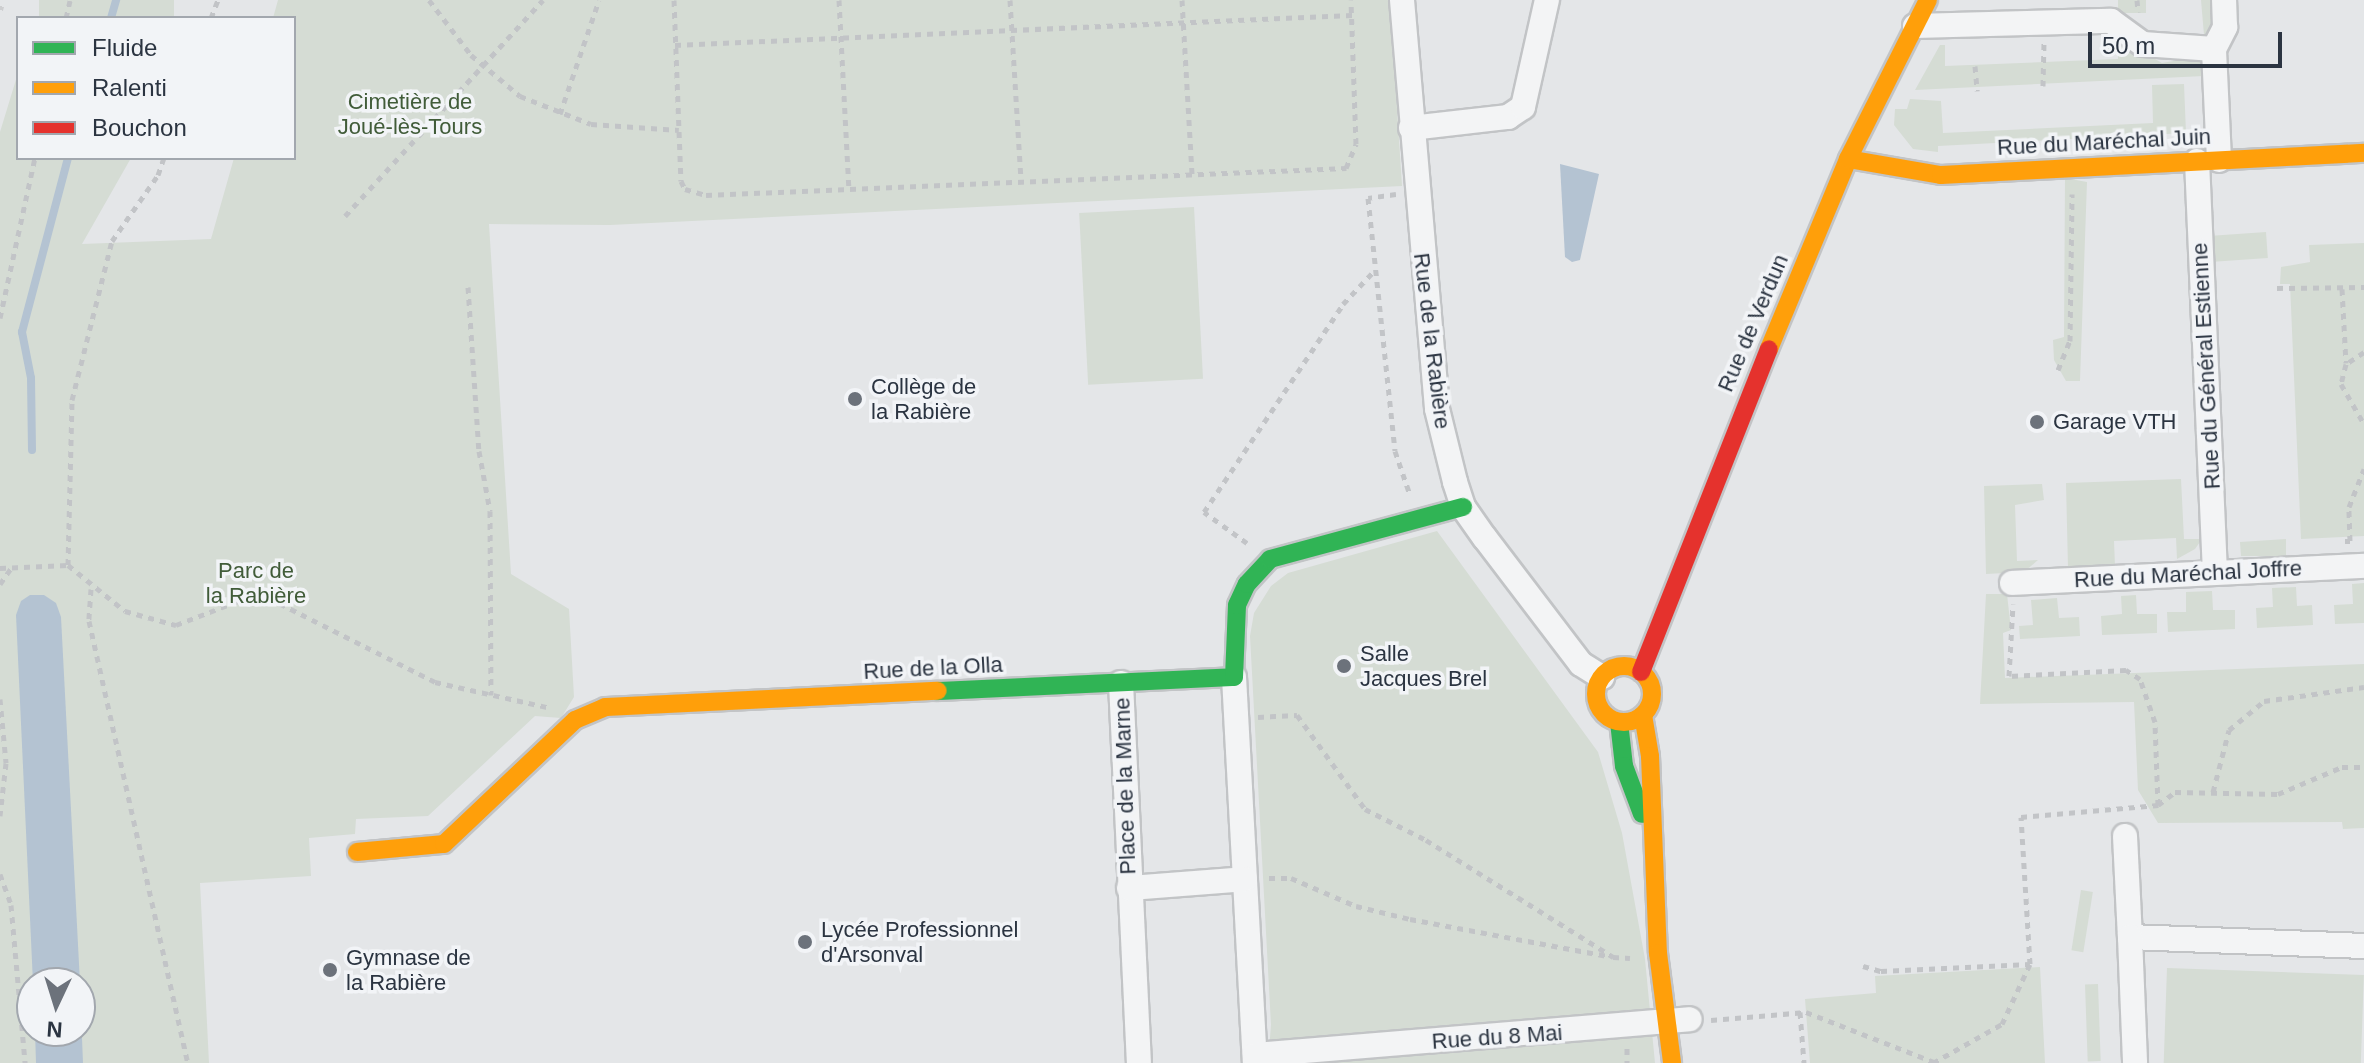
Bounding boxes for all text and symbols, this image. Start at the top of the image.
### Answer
legend [16,16,296,160]
scale bar [2092,16,2286,66]
text: 50 m [2102,32,2155,59]
text: Fluide [92,34,157,61]
text: Ralenti [92,74,167,101]
park label: Cimetière de Joué-lès-Tours [338,88,482,140]
text: Bouchon [92,114,187,141]
street label: Rue du Maréchal Juin [1996,123,2212,161]
street label: Rue du Général Estienne [2186,242,2226,490]
street label: Rue de Verdun [1712,250,1794,396]
street label: Rue de la Rabière [1408,251,1456,431]
place label: Collège de la Rabière [871,373,976,424]
marker: Collège de la Rabière [846,390,864,408]
place label: Garage VTH [2053,409,2176,435]
marker: Garage VTH [2028,413,2046,431]
street label: Rue du Maréchal Joffre [2073,555,2303,593]
park label: Parc de la Rabière [206,557,306,608]
place label: Salle Jacques Brel [1360,640,1487,692]
street label: Rue de la Olla [863,651,1003,685]
marker: Salle Jacques Brel [1335,657,1353,675]
street label: Place de la Marne [1109,697,1141,875]
place label: Lycée Professionnel d'Arsonval [821,916,1018,968]
marker: Lycée Professionnel d'Arsonval [796,933,814,951]
place label: Gymnase de la Rabière [346,944,471,996]
marker: Gymnase de la Rabière [321,961,339,979]
north arrow [16,967,96,1047]
text: N [46,1016,63,1042]
street label: Rue du 8 Mai [1431,1019,1563,1055]

